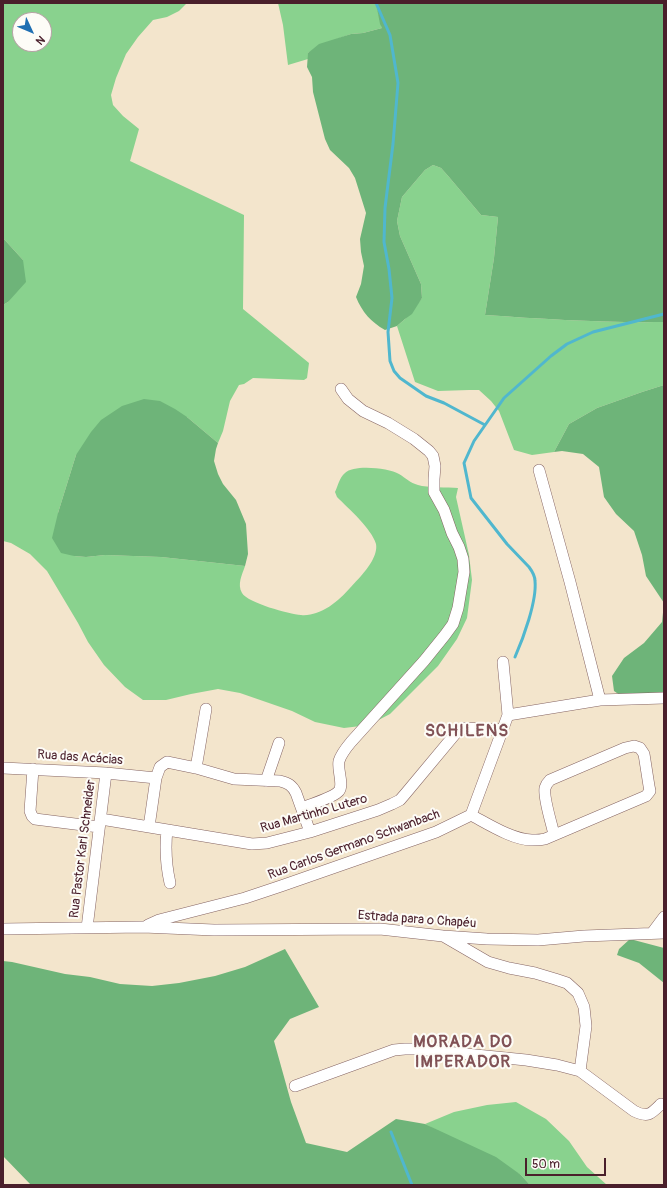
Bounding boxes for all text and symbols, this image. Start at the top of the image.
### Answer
north arrow [12,12,52,52]
text: N [33,33,48,47]
district label: SCHILENS [425,722,509,742]
street label: Rua das Acácias [37,747,123,769]
street label: Rua Pastor Karl Schneider [67,779,99,919]
street label: Rua Martinho Lutero [259,791,369,837]
street label: Rua Carlos Germano Schwanbach [266,807,442,883]
street label: Estrada para o Chapéu [357,908,477,932]
district label: MORADA DO IMPERADOR [413,1033,513,1073]
scale bar [527,1150,608,1176]
text: 50 m [532,1157,560,1172]

